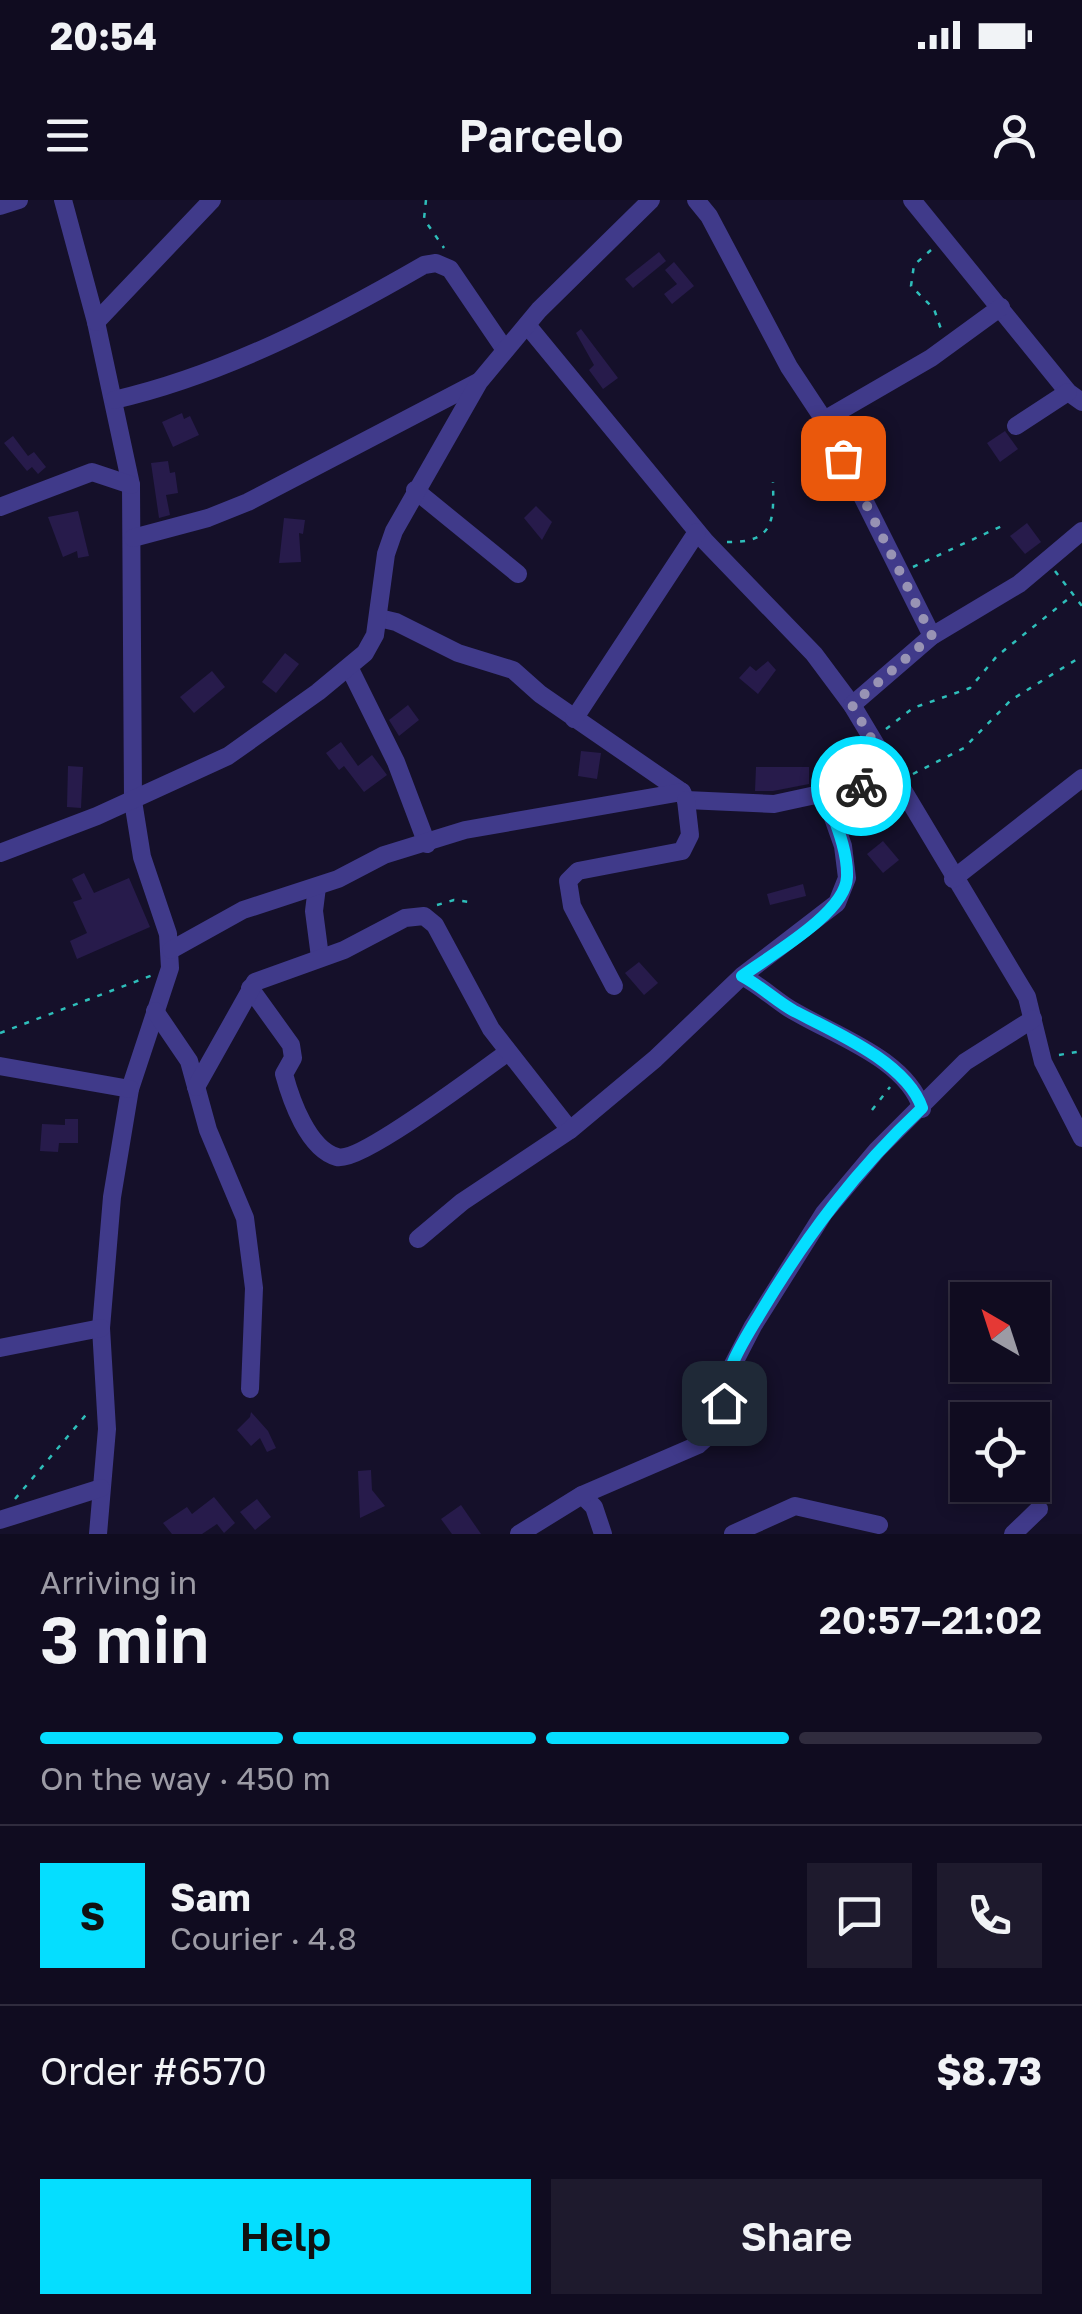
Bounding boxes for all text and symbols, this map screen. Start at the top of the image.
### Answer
text: 20:54 [50,13,157,58]
icon: menu [40,108,95,163]
text: Parcelo [459,108,623,162]
icon: person [987,108,1042,163]
pin [801,416,886,501]
icon: bag [816,431,871,486]
courier [811,736,911,836]
icon: bike [834,759,889,814]
north arrow [950,1282,1050,1382]
map controls [950,1282,1050,1502]
pin [682,1361,767,1446]
icon: home [697,1376,752,1431]
button: locate [950,1402,1050,1502]
text: Arriving in [40,1563,197,1601]
text: 20:57–21:02 [819,1597,1042,1642]
text: 3 min [40,1599,209,1677]
text: On the way · 450 m [40,1759,331,1797]
button: chat [807,1863,912,1968]
button: phone [937,1863,1042,1968]
text: Sam [170,1874,251,1919]
text: S [80,1893,105,1938]
text: Courier · 4.8 [170,1919,357,1957]
text: Order #6570 [40,2048,267,2093]
text: $8.73 [936,2048,1042,2093]
button: Help [40,2179,531,2294]
button: Share [551,2179,1042,2294]

